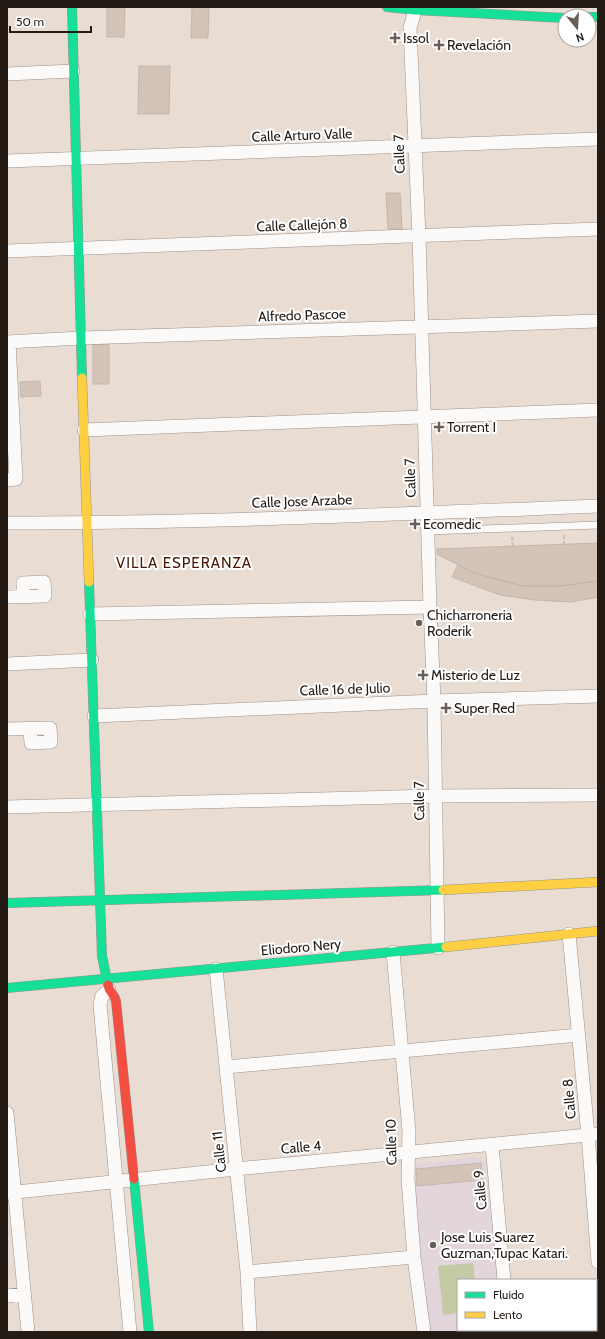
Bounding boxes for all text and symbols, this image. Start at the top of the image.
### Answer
scale bar [10,8,91,34]
north arrow [557,8,597,48]
text: 50 m [16,14,44,29]
place label: Issol [403,29,430,47]
text: N [574,30,586,45]
marker: Issol [390,33,400,43]
place label: Revelación [447,36,511,54]
marker: Revelación [434,40,444,50]
street label: Calle Arturo Valle [251,124,353,146]
street label: Calle 7 [389,134,409,174]
street label: Calle Callejón 8 [256,214,348,236]
street label: Alfredo Pascoe [258,304,346,326]
place label: Torrent I [447,418,496,436]
marker: Torrent I [434,422,444,432]
street label: Calle 7 [400,458,420,498]
street label: Calle Jose Arzabe [251,490,353,512]
place label: Ecomedic [423,515,481,533]
marker: Ecomedic [410,519,420,529]
district label: VILLA ESPERANZA [116,554,252,572]
place label: Chicharroneria Roderik [427,606,513,640]
marker: Chicharroneria Roderik [414,618,424,628]
place label: Misterio de Luz [431,666,520,684]
marker: Misterio de Luz [418,670,428,680]
street label: Calle 16 de Julio [299,678,391,700]
place label: Super Red [454,699,515,717]
marker: Super Red [441,703,451,713]
street label: Calle 7 [410,781,428,821]
street label: Eliodoro Nery [260,935,342,959]
street label: Calle 8 [558,1078,580,1120]
street label: Calle 10 [382,1118,400,1165]
street label: Calle 11 [208,1131,230,1173]
street label: Calle 4 [280,1136,322,1158]
street label: Calle 9 [469,1169,491,1211]
place label: Jose Luis Suarez Guzman,Tupac Katari. [440,1228,568,1262]
marker: Jose Luis Suarez Guzman,Tupac Katari. [428,1240,438,1250]
legend [457,1279,597,1331]
text: Fluido [493,1287,525,1302]
text: Lento [493,1307,523,1322]

